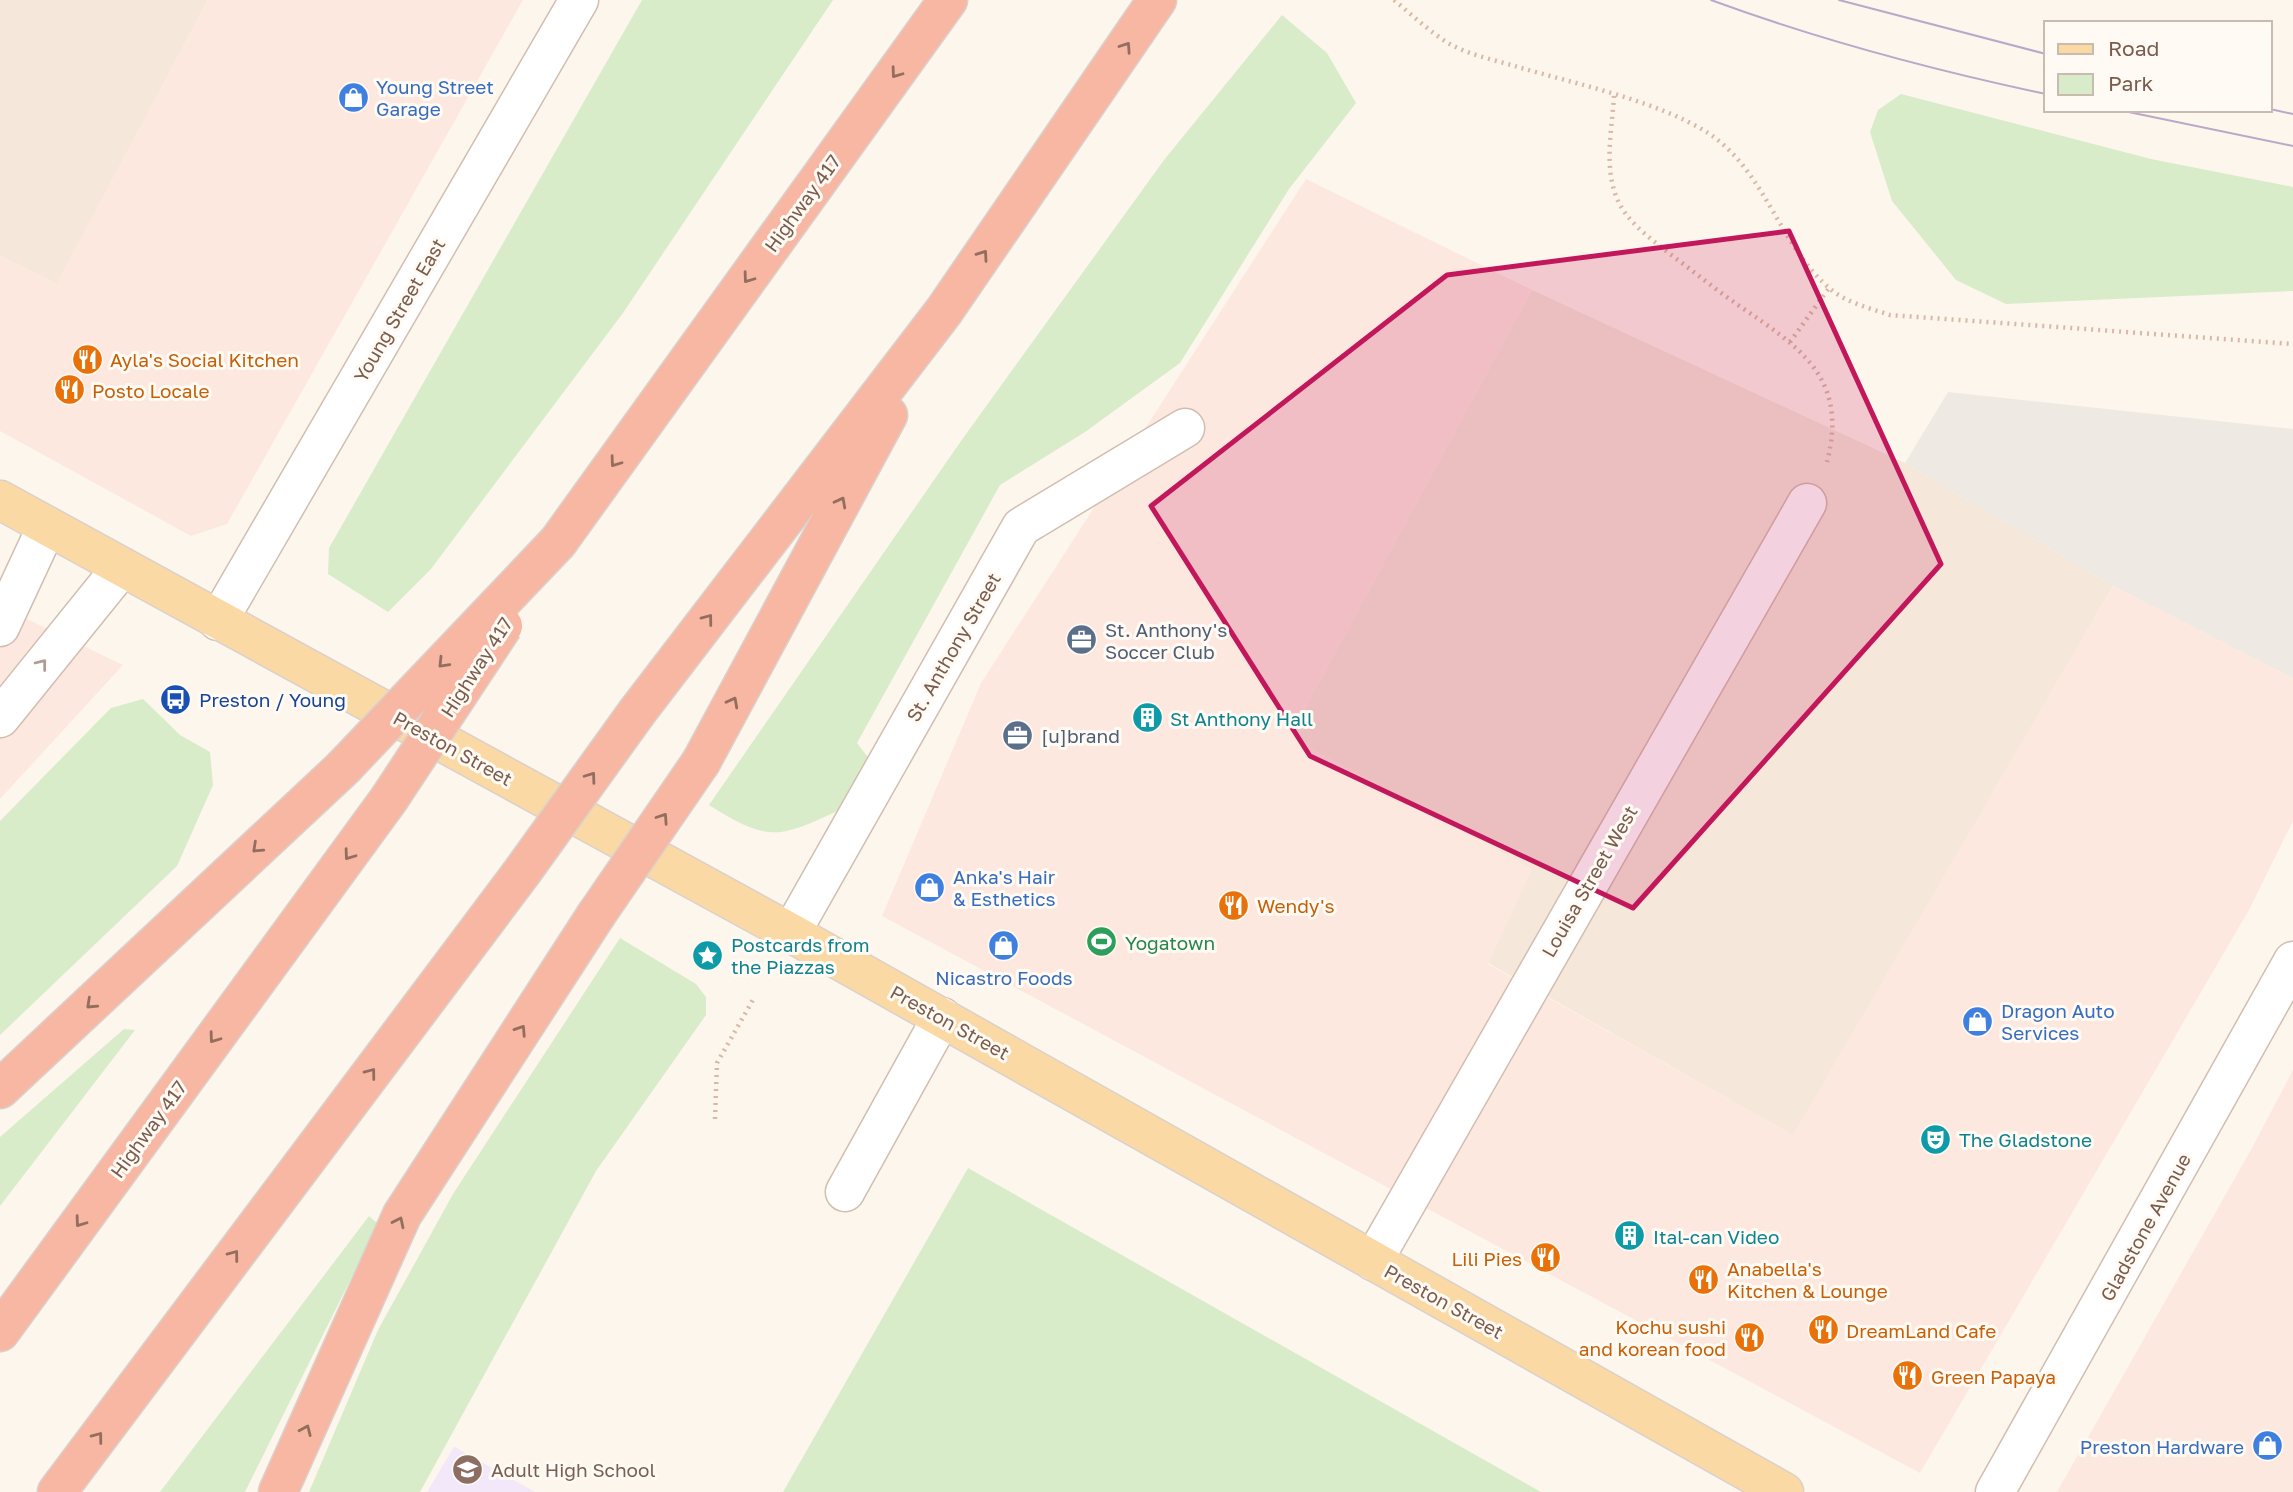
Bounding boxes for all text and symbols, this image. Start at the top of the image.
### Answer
legend [2044,21,2272,112]
text: Road [2108,35,2159,61]
one-way arrow [1118,41,1131,54]
one-way arrow [891,65,904,78]
text: Park [2108,70,2154,96]
place label: Young Street Garage [376,75,494,120]
shop icon: Young Street Garage [336,80,370,114]
street label: Highway 417 [759,150,845,256]
street label: Young Street East [348,234,450,386]
one-way arrow [975,250,987,263]
one-way arrow [744,270,757,283]
restaurant icon: Ayla's Social Kitchen [70,342,104,376]
place label: Ayla's Social Kitchen [110,348,299,371]
restaurant icon: Posto Locale [52,373,86,407]
place label: Posto Locale [92,379,210,402]
one-way arrow [611,454,624,467]
one-way arrow [833,497,846,509]
street label: St. Anthony Street [901,568,1005,726]
street label: Highway 417 [435,613,517,721]
one-way arrow [700,615,713,627]
place label: St. Anthony's Soccer Club [1105,618,1227,663]
office icon: St. Anthony's Soccer Club [1065,623,1099,657]
one-way arrow [439,655,452,668]
one-way arrow [33,660,46,672]
bus stop icon: Preston / Young [159,682,193,716]
place label: Preston / Young [199,688,346,711]
one-way arrow [725,697,738,710]
building icon: St Anthony Hall [1130,701,1164,735]
street label: Preston Street [390,706,516,790]
place label: St Anthony Hall [1170,707,1313,730]
office icon: [u]brand [1001,718,1035,752]
place label: [u]brand [1041,724,1120,747]
one-way arrow [582,772,595,784]
street label: Louisa Street West [1536,801,1642,961]
one-way arrow [655,813,667,826]
one-way arrow [252,840,265,853]
one-way arrow [344,847,357,859]
place label: Anka's Hair & Esthetics [953,865,1056,910]
shop icon: Anka's Hair & Esthetics [913,870,947,904]
restaurant icon: Wendy's [1217,888,1251,922]
place label: Wendy's [1257,894,1335,917]
sports icon: Yogatown [1085,925,1119,959]
shop icon: Nicastro Foods [987,929,1021,963]
place label: Yogatown [1125,931,1215,954]
place label: Postcards from the Piazzas [731,933,870,978]
place icon: Postcards from the Piazzas [691,938,725,972]
place label: Nicastro Foods [935,966,1073,989]
street label: Preston Street [887,980,1013,1064]
one-way arrow [86,995,99,1008]
place label: Dragon Auto Services [2001,999,2115,1044]
shop icon: Dragon Auto Services [1961,1004,1995,1038]
one-way arrow [513,1025,526,1038]
one-way arrow [210,1030,223,1043]
one-way arrow [362,1069,375,1081]
street label: Highway 417 [105,1076,191,1182]
theatre icon: The Gladstone [1919,1122,1953,1156]
place label: The Gladstone [1959,1128,2092,1151]
street label: Gladstone Avenue [2095,1149,2195,1305]
one-way arrow [76,1214,88,1227]
one-way arrow [391,1217,405,1229]
building icon: Ital-can Video [1613,1219,1647,1253]
place label: Ital-can Video [1653,1225,1779,1248]
restaurant icon: Lili Pies [1528,1241,1562,1275]
place label: Lili Pies [1452,1247,1522,1270]
one-way arrow [226,1251,238,1263]
place label: Anabella's Kitchen & Lounge [1727,1257,1888,1302]
street label: Preston Street [1381,1259,1507,1343]
restaurant icon: Anabella's Kitchen & Lounge [1687,1262,1721,1296]
restaurant icon: DreamLand Cafe [1806,1313,1840,1347]
place label: Kochu sushi and korean food [1579,1315,1726,1360]
place label: DreamLand Cafe [1846,1319,1996,1342]
restaurant icon: Kochu sushi and korean food [1732,1320,1766,1354]
restaurant icon: Green Papaya [1891,1359,1925,1393]
place label: Green Papaya [1931,1365,2056,1388]
one-way arrow [298,1425,312,1437]
shop icon: Preston Hardware [2250,1429,2284,1463]
one-way arrow [89,1433,102,1445]
place label: Preston Hardware [2080,1435,2244,1458]
school or university icon: Adult High School [451,1452,485,1486]
place label: Adult High School [491,1458,656,1481]

